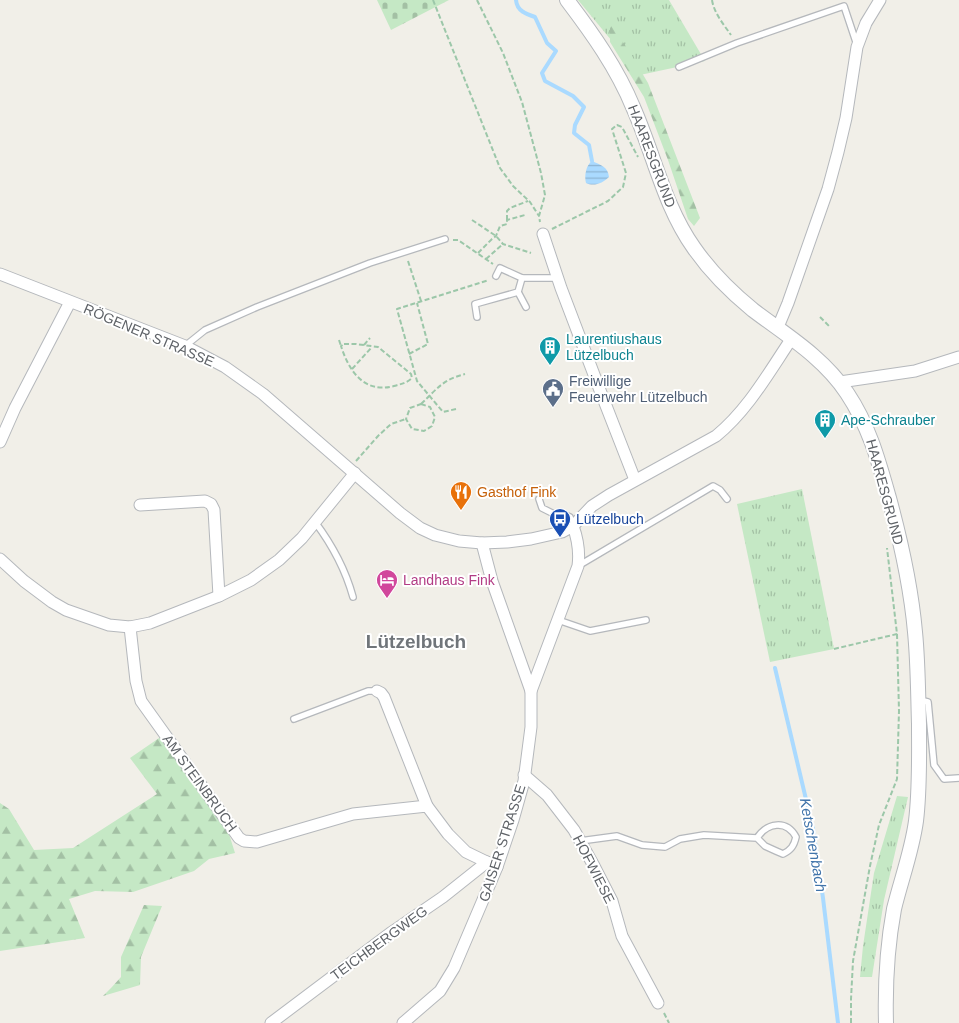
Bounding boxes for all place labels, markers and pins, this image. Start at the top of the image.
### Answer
place label: Laurentiushaus Lützelbuch [566,331,662,363]
building icon: Laurentiushaus Lützelbuch [538,335,562,366]
place label: Freiwillige Feuerwehr Lützelbuch [569,373,708,405]
public building icon: Freiwillige Feuerwehr Lützelbuch [541,377,565,408]
building icon: Ape-Schrauber [813,408,837,439]
place label: Ape-Schrauber [841,412,936,428]
restaurant icon: Gasthof Fink [449,480,473,511]
place label: Gasthof Fink [477,484,557,500]
bus stop icon: Lützelbuch [548,507,572,538]
place label: Lützelbuch [576,511,644,527]
hotel icon: Landhaus Fink [375,568,399,599]
place label: Landhaus Fink [403,572,496,588]

